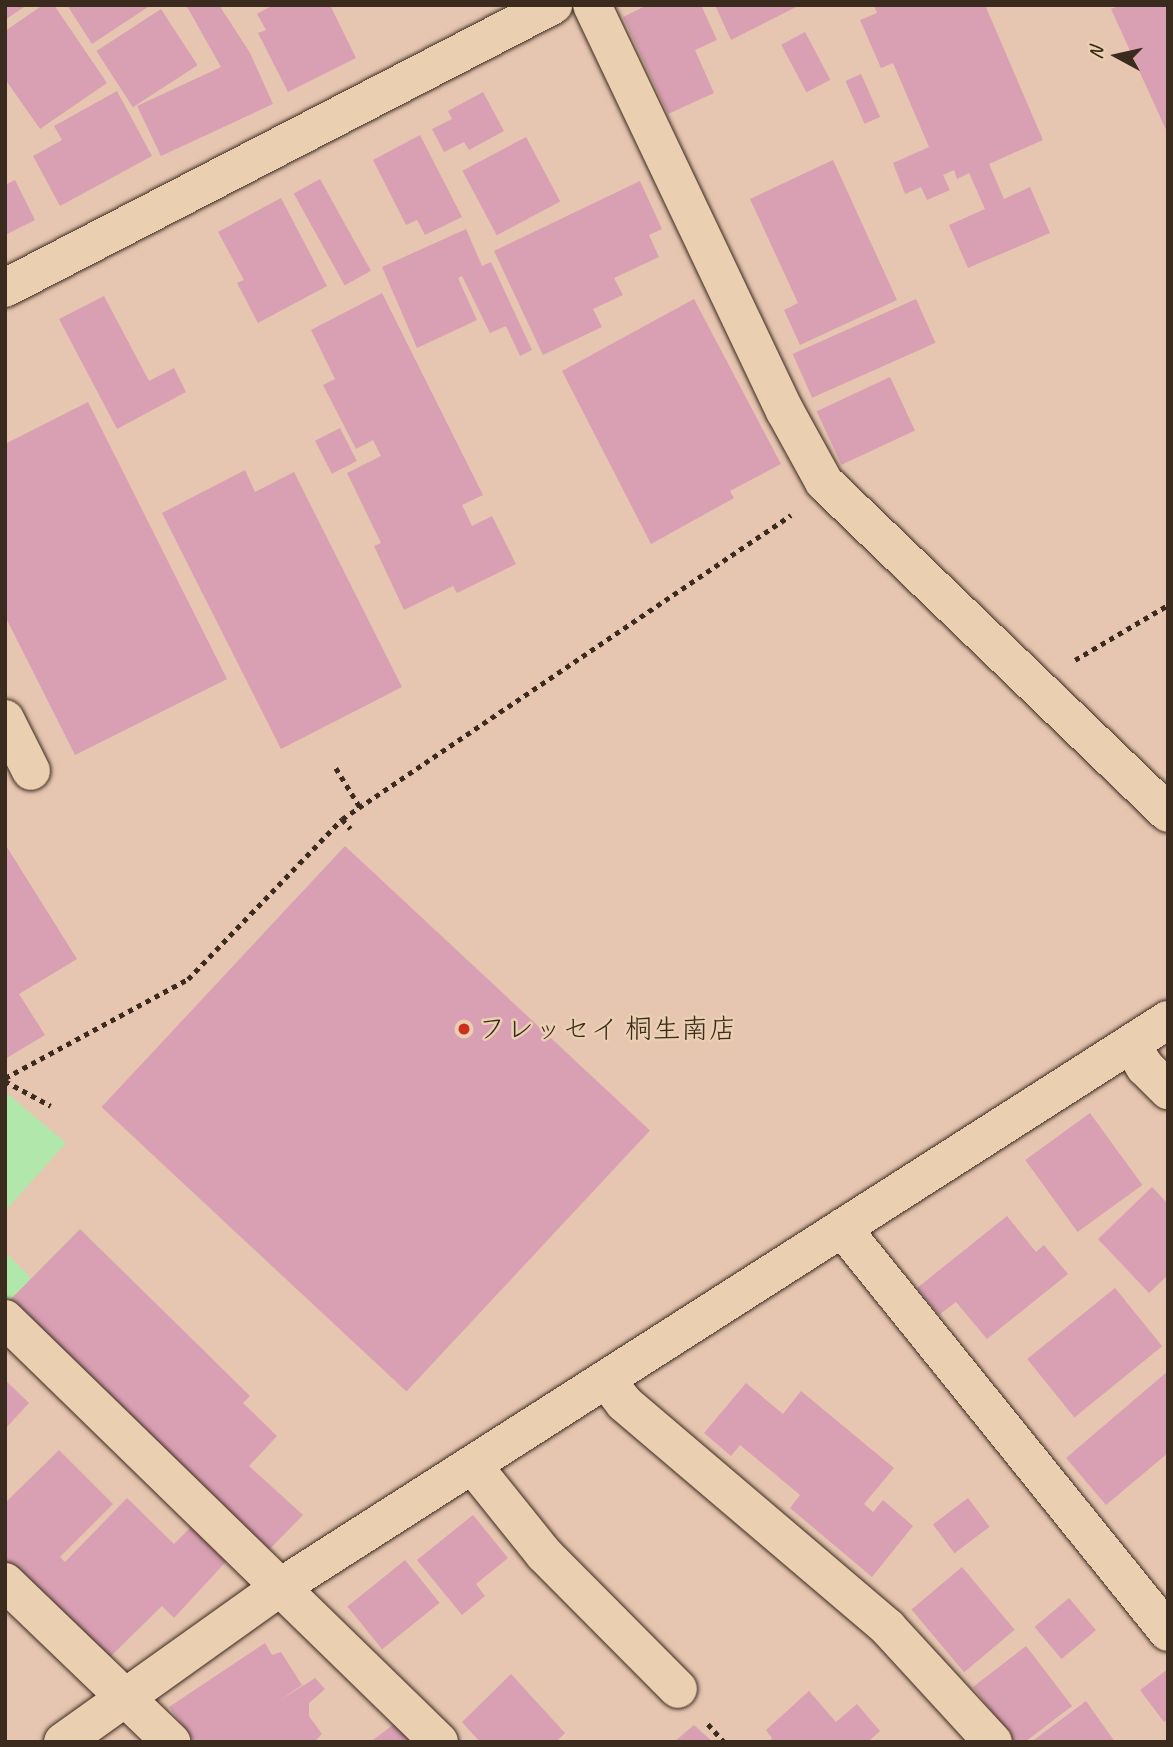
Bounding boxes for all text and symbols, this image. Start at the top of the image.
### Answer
north arrow [1082,21,1152,91]
text: N [1084,46,1109,61]
place label: フレッセイ 桐生南店 [478,1012,737,1046]
marker: フレッセイ 桐生南店 [456,1021,472,1037]

